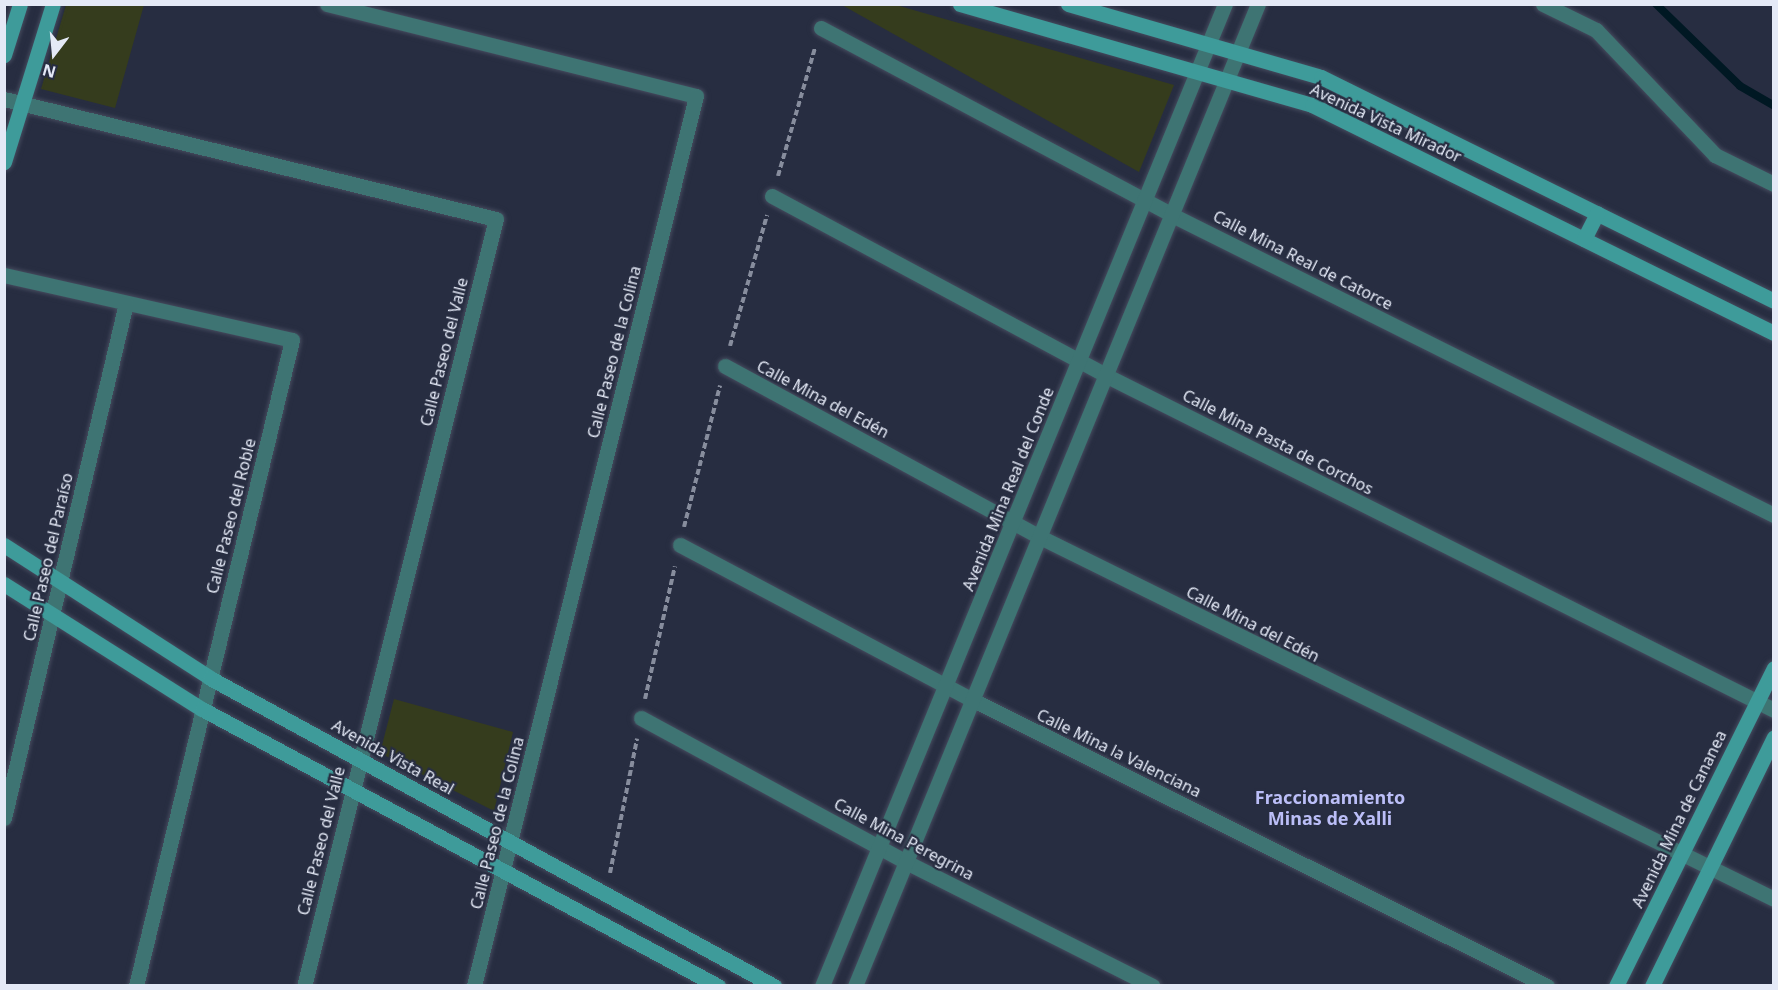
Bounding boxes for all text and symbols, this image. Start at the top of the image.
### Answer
north arrow [24,24,84,84]
text: N [40,59,58,84]
street label: Avenida Vista Mirador [1307,79,1465,167]
street label: Calle Mina Real de Catorce [1210,206,1396,314]
street label: Calle Paseo de la Colina [583,264,645,440]
street label: Calle Paseo del Valle [416,276,472,428]
street label: Calle Mina del Edén [754,356,892,442]
street label: Avenida Mina Real del Conde [958,384,1058,594]
street label: Calle Mina Pasta de Corchos [1179,385,1377,499]
street label: Calle Paseo del Roble [202,436,260,596]
street label: Calle Paseo del Paraíso [19,471,77,643]
street label: Calle Mina del Edén [1183,582,1323,666]
street label: Calle Mina la Valenciana [1034,705,1204,801]
street label: Avenida Vista Real [329,715,457,799]
street label: Avenida Mina de Cananea [1628,727,1730,911]
street label: Calle Paseo de la Colina [466,735,528,911]
street label: Calle Paseo del Valle [293,765,349,917]
district label: Fraccionamiento Minas de Xalli [1255,787,1405,830]
street label: Calle Mina Peregrina [831,794,977,884]

